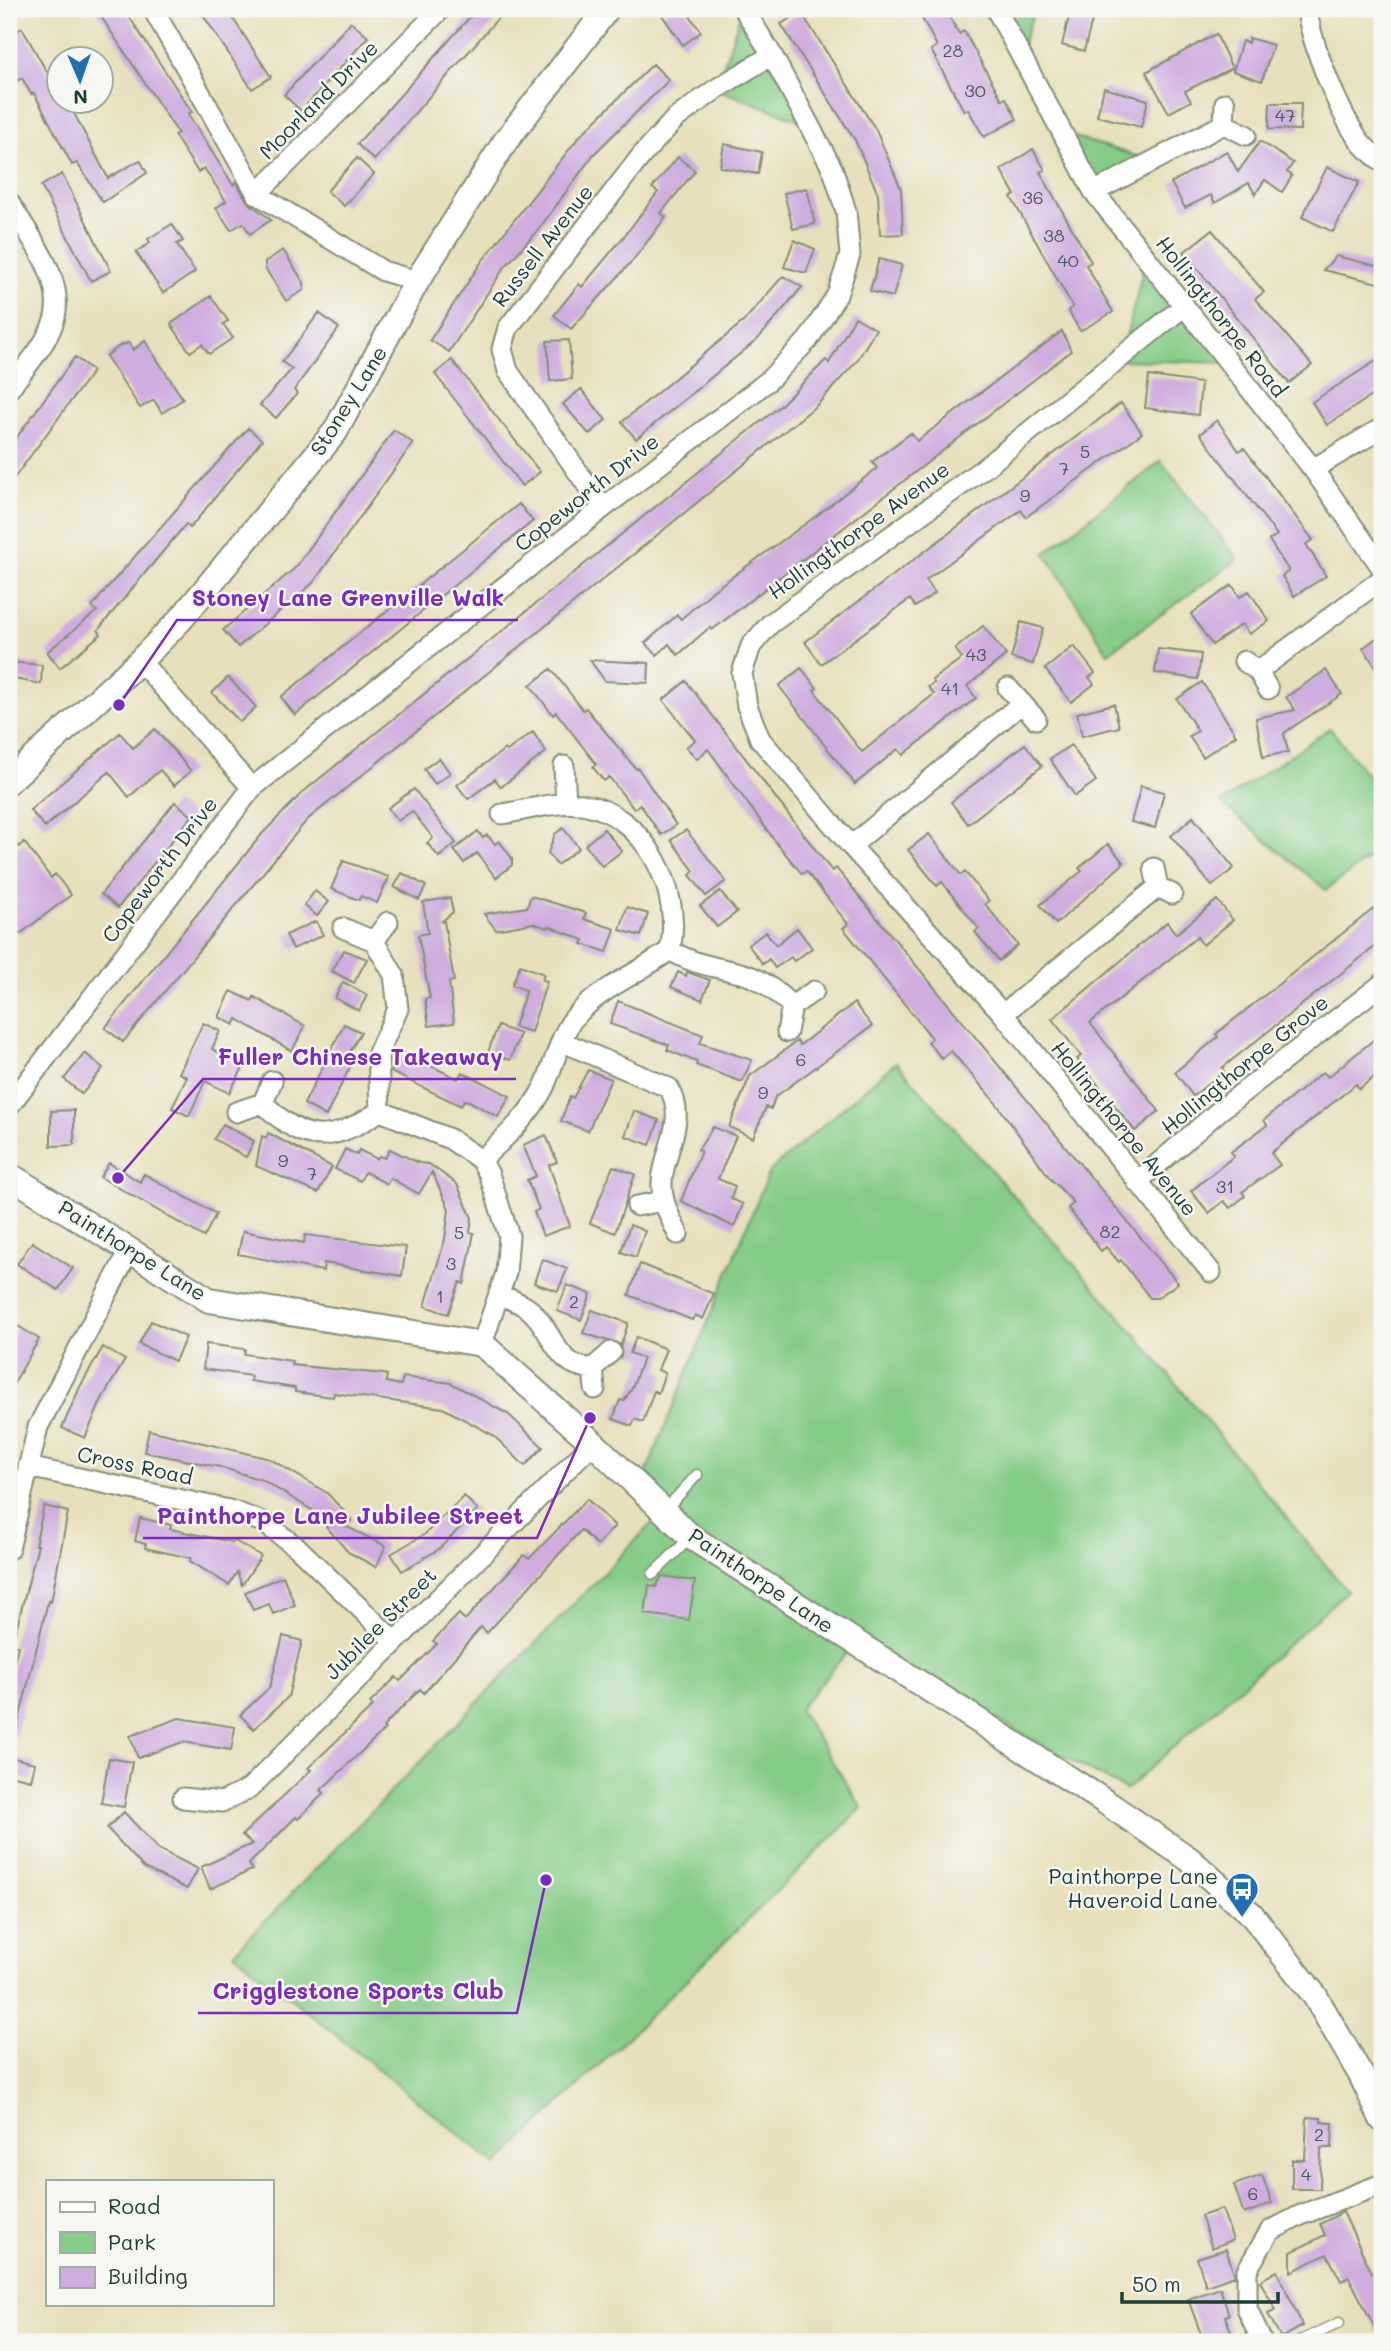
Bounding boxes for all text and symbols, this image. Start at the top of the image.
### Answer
street label: Moorland Drive [253,34,383,164]
house number: 28 [943,38,964,62]
north arrow [46,46,116,116]
house number: 30 [964,78,986,102]
text: N [73,85,88,110]
house number: 47 [1275,103,1295,127]
street label: Russell Avenue [486,178,598,312]
house number: 36 [1022,185,1044,209]
house number: 38 [1043,223,1065,247]
street label: Hollingthorpe Road [1151,230,1294,402]
house number: 40 [1057,248,1079,272]
street label: Stoney Lane [303,340,392,460]
street label: Copeworth Drive [508,427,664,557]
house number: 5 [1080,439,1090,463]
street label: Hollingthorpe Avenue [762,455,954,605]
house number: 7 [1059,456,1069,480]
house number: 9 [1020,483,1031,507]
callout: Stoney Lane Grenville Walk [177,576,518,620]
text: Stoney Lane Grenville Walk [192,582,504,612]
house number: 43 [965,642,987,666]
house number: 41 [941,676,959,700]
street label: Copeworth Drive [95,791,223,948]
street label: Hollingthorpe Grove [1155,988,1333,1140]
callout: Fuller Chinese Takeaway [203,1035,516,1079]
street label: Hollingthorpe Avenue [1046,1035,1204,1221]
text: Fuller Chinese Takeaway [217,1041,503,1071]
house number: 6 [796,1047,806,1071]
house number: 9 [758,1080,769,1104]
house number: 9 [278,1148,289,1172]
house number: 7 [307,1161,317,1185]
house number: 31 [1216,1174,1234,1198]
street label: Painthorpe Lane [54,1193,212,1306]
house number: 82 [1100,1219,1120,1243]
house number: 5 [454,1220,464,1244]
house number: 3 [446,1251,456,1275]
house number: 1 [436,1284,444,1308]
house number: 2 [569,1289,579,1313]
street label: Cross Road [75,1439,196,1490]
callout: Painthorpe Lane Jubilee Street [143,1494,537,1538]
text: Painthorpe Lane Jubilee Street [157,1500,523,1530]
street label: Painthorpe Lane [684,1521,840,1638]
street label: Jubilee Street [318,1561,442,1685]
place label: Painthorpe Lane Haveroid Lane [1049,1862,1218,1913]
bus stop icon: Painthorpe Lane Haveroid Lane [1223,1870,1261,1919]
callout: Crigglestone Sports Club [198,1969,517,2013]
text: Crigglestone Sports Club [212,1975,504,2005]
house number: 2 [1314,2122,1324,2146]
house number: 4 [1301,2162,1312,2186]
legend [46,2180,273,2306]
house number: 6 [1248,2181,1258,2205]
text: Road [108,2192,160,2219]
text: Park [108,2228,156,2255]
scale bar [1122,2260,1277,2304]
text: Building [108,2262,188,2289]
text: 50 m [1132,2270,1181,2297]

